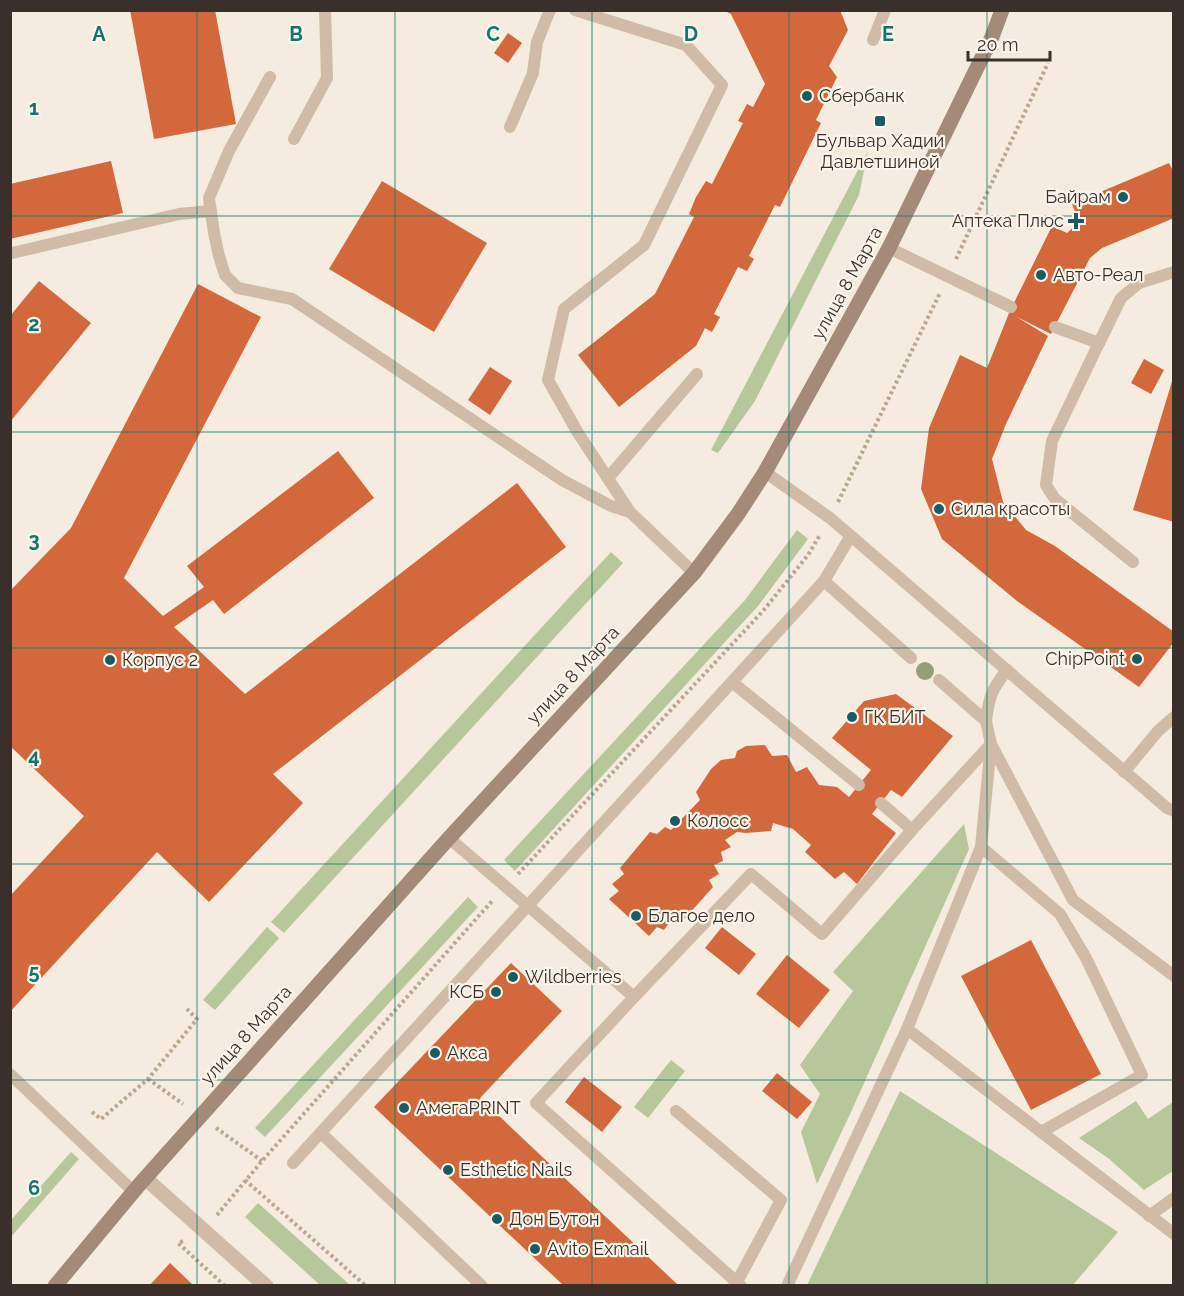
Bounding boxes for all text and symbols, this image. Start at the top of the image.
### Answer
text: A [92,22,106,46]
text: B [289,22,303,46]
text: C [486,22,500,46]
text: D [684,22,698,46]
text: E [882,22,894,46]
scale bar [968,24,1050,62]
text: 20 m [977,34,1019,55]
place label: Сбербанк [819,85,905,106]
marker: Сбербанк [800,89,814,103]
text: 1 [29,96,39,120]
marker: Бульвар Хадии Давлетшиной [873,114,887,128]
place label: Бульвар Хадии Давлетшиной [816,130,944,172]
place label: Байрам [1045,186,1111,207]
marker: Байрам [1116,190,1130,204]
place label: Аптека Плюс [952,210,1064,231]
marker: Аптека Плюс [1069,214,1083,228]
street label: улица 8 Марта [807,223,886,343]
place label: Авто-Реал [1053,264,1143,285]
marker: Авто-Реал [1034,268,1048,282]
text: 2 [28,312,40,336]
place label: Сила красоты [951,498,1070,519]
marker: Сила красоты [932,502,946,516]
text: 3 [28,528,40,552]
street label: улица 8 Марта [522,622,623,728]
place label: ChipPoint [1045,648,1125,669]
place label: Корпус 2 [122,649,198,670]
marker: ChipPoint [1130,652,1144,666]
marker: Корпус 2 [103,653,117,667]
place label: ГК БИТ [864,706,925,727]
marker: ГК БИТ [845,710,859,724]
text: 4 [28,744,40,768]
place label: Колосс [687,810,749,831]
marker: Колосс [668,814,682,828]
place label: Благое дело [648,905,755,926]
marker: Благое дело [629,909,643,923]
text: 5 [28,960,40,984]
place label: Wildberries [525,966,622,987]
marker: Wildberries [506,970,520,984]
street label: улица 8 Марта [196,981,295,1088]
place label: КСБ [449,981,484,1002]
marker: КСБ [489,985,503,999]
place label: Акса [447,1042,488,1063]
marker: Акса [428,1046,442,1060]
place label: АмегаPRINT [416,1097,521,1118]
marker: АмегаPRINT [397,1101,411,1115]
place label: Esthetic Nails [460,1159,572,1180]
marker: Esthetic Nails [441,1163,455,1177]
text: 6 [28,1176,40,1200]
place label: Дон Бутон [509,1208,600,1229]
marker: Дон Бутон [490,1212,504,1226]
place label: Avito Exmail [547,1238,649,1259]
marker: Avito Exmail [528,1242,542,1256]

